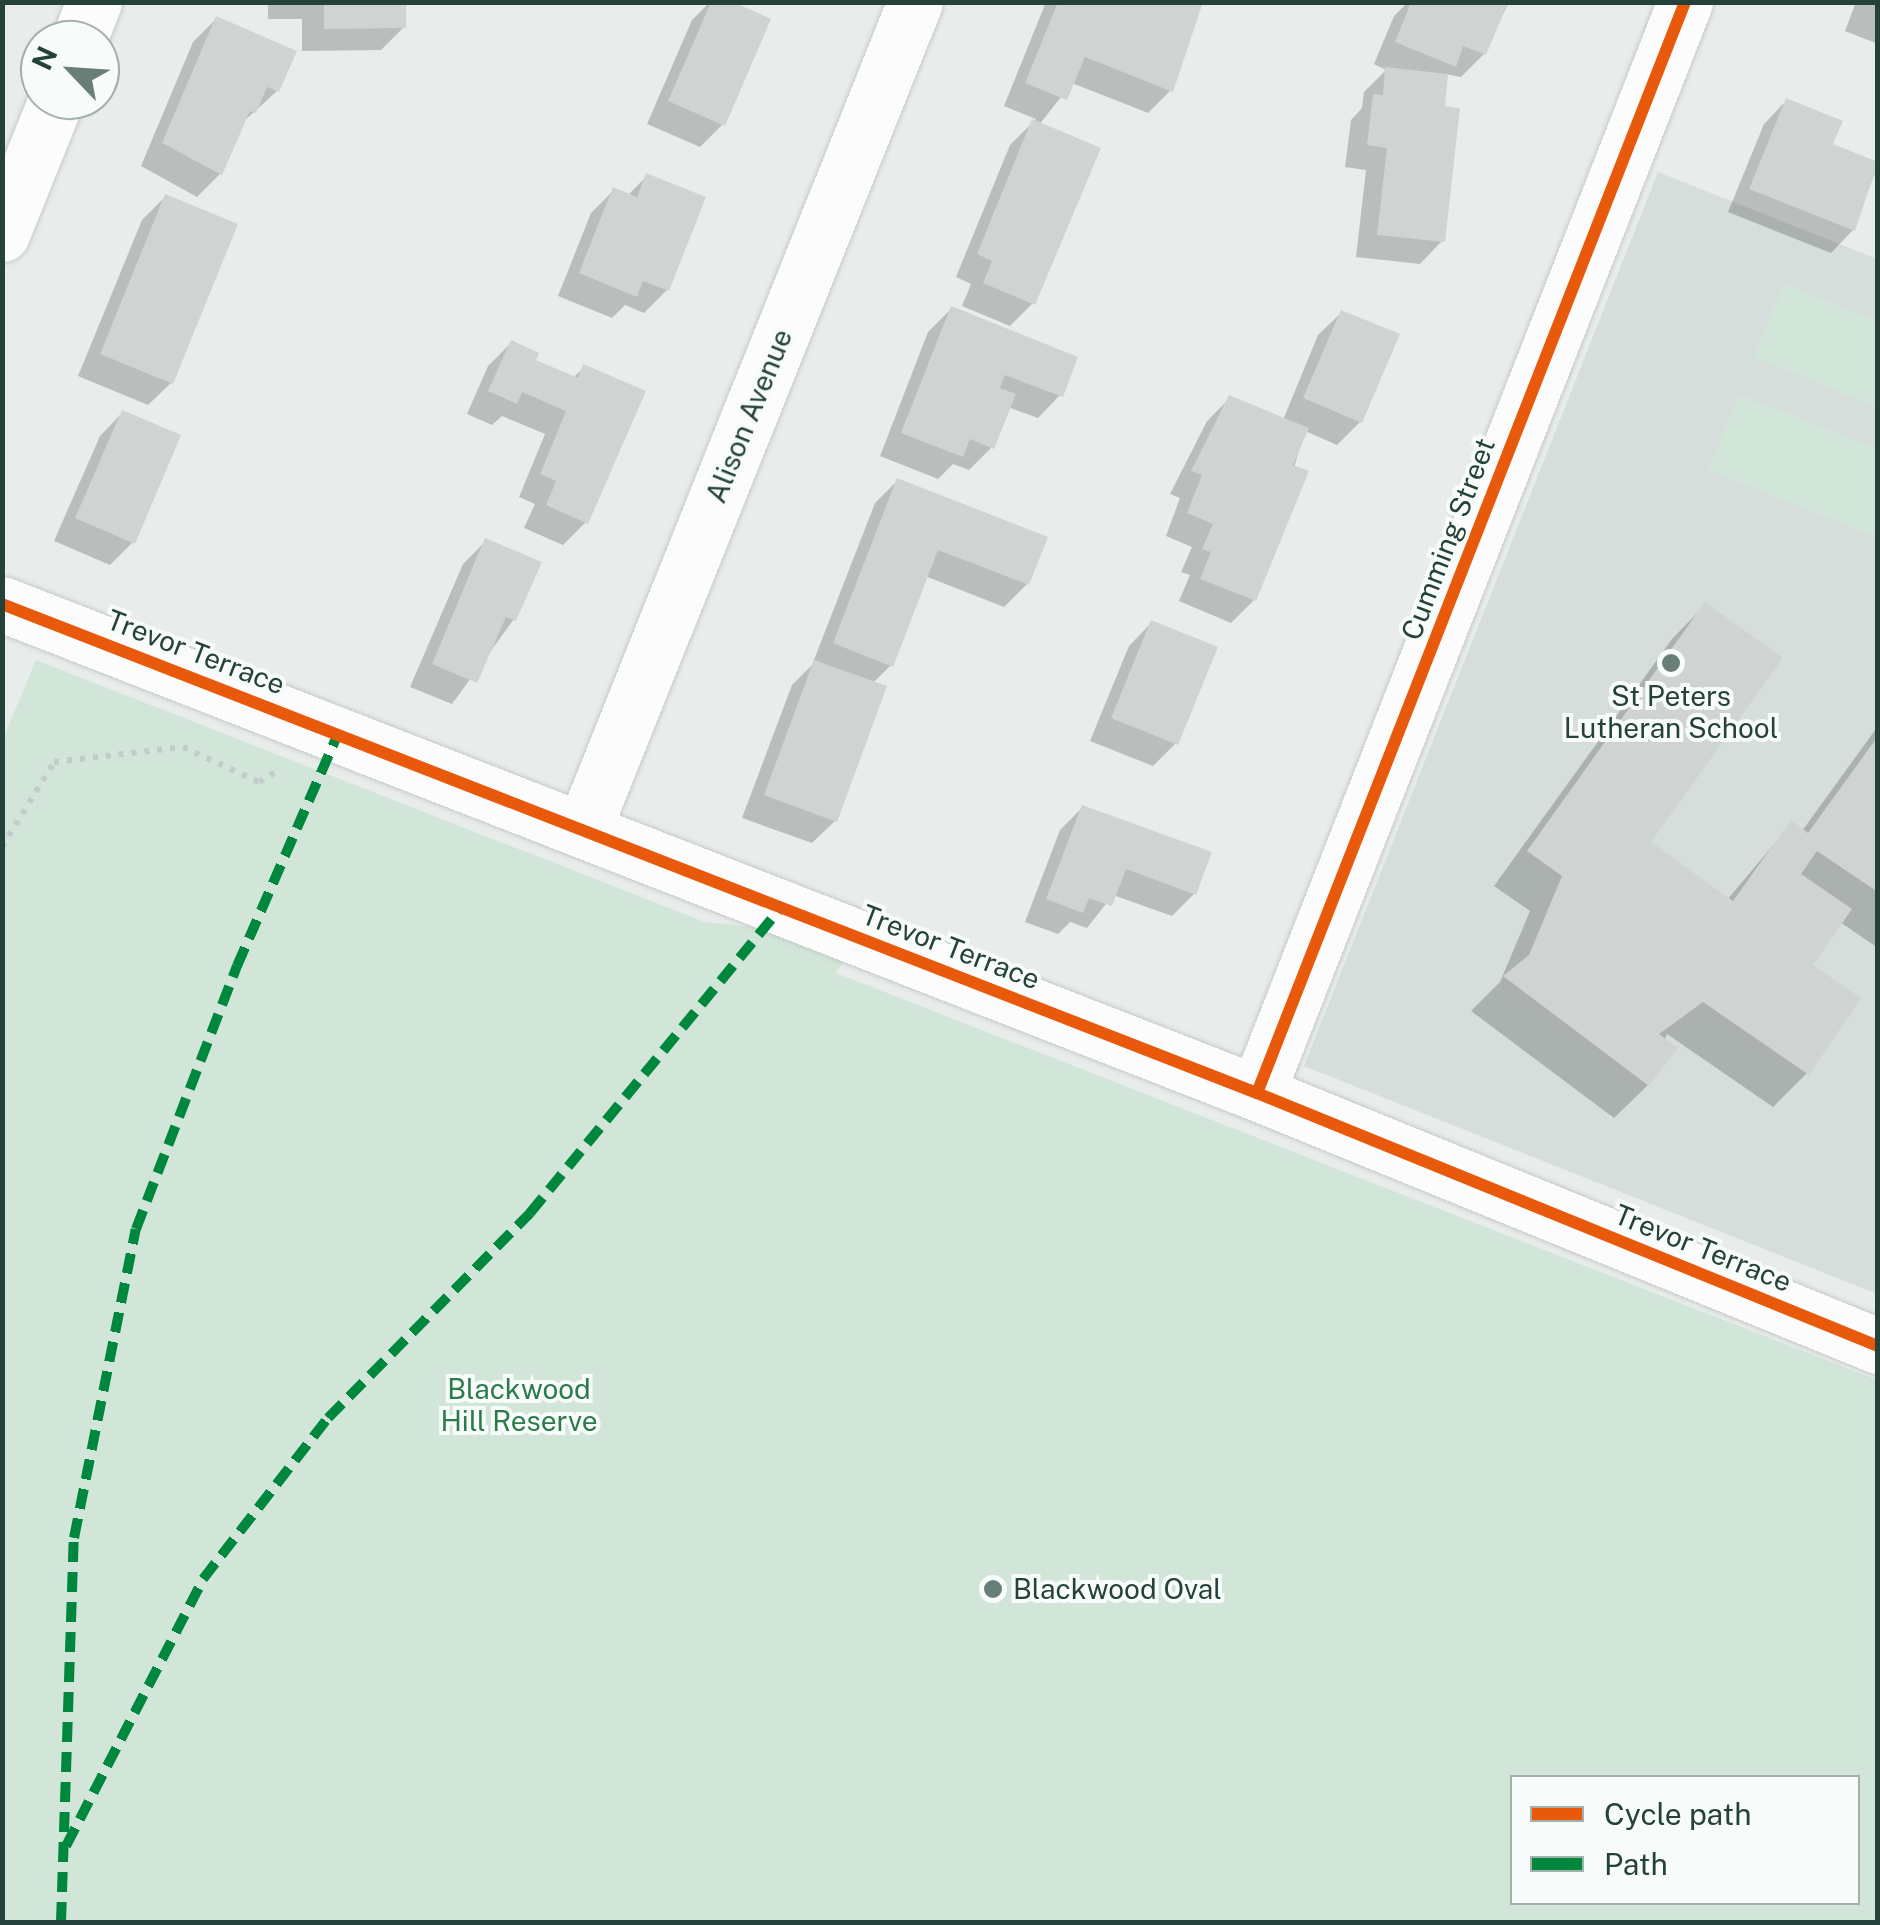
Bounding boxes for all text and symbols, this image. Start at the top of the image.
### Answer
north arrow [20,20,120,120]
text: N [25,41,64,75]
street label: Alison Avenue [699,324,799,508]
street label: Cumming Street [1394,433,1502,645]
street label: Trevor Terrace [102,603,290,701]
marker: St Peters Lutheran School [1660,652,1682,674]
place label: St Peters Lutheran School [1564,679,1778,745]
street label: Trevor Terrace [857,898,1045,996]
street label: Trevor Terrace [1610,1197,1796,1299]
park label: Blackwood Hill Reserve [440,1372,598,1438]
place label: Blackwood Oval [1013,1572,1222,1606]
marker: Blackwood Oval [982,1578,1004,1600]
legend [1510,1775,1860,1905]
text: Cycle path [1604,1796,1752,1832]
text: Path [1604,1846,1668,1882]

